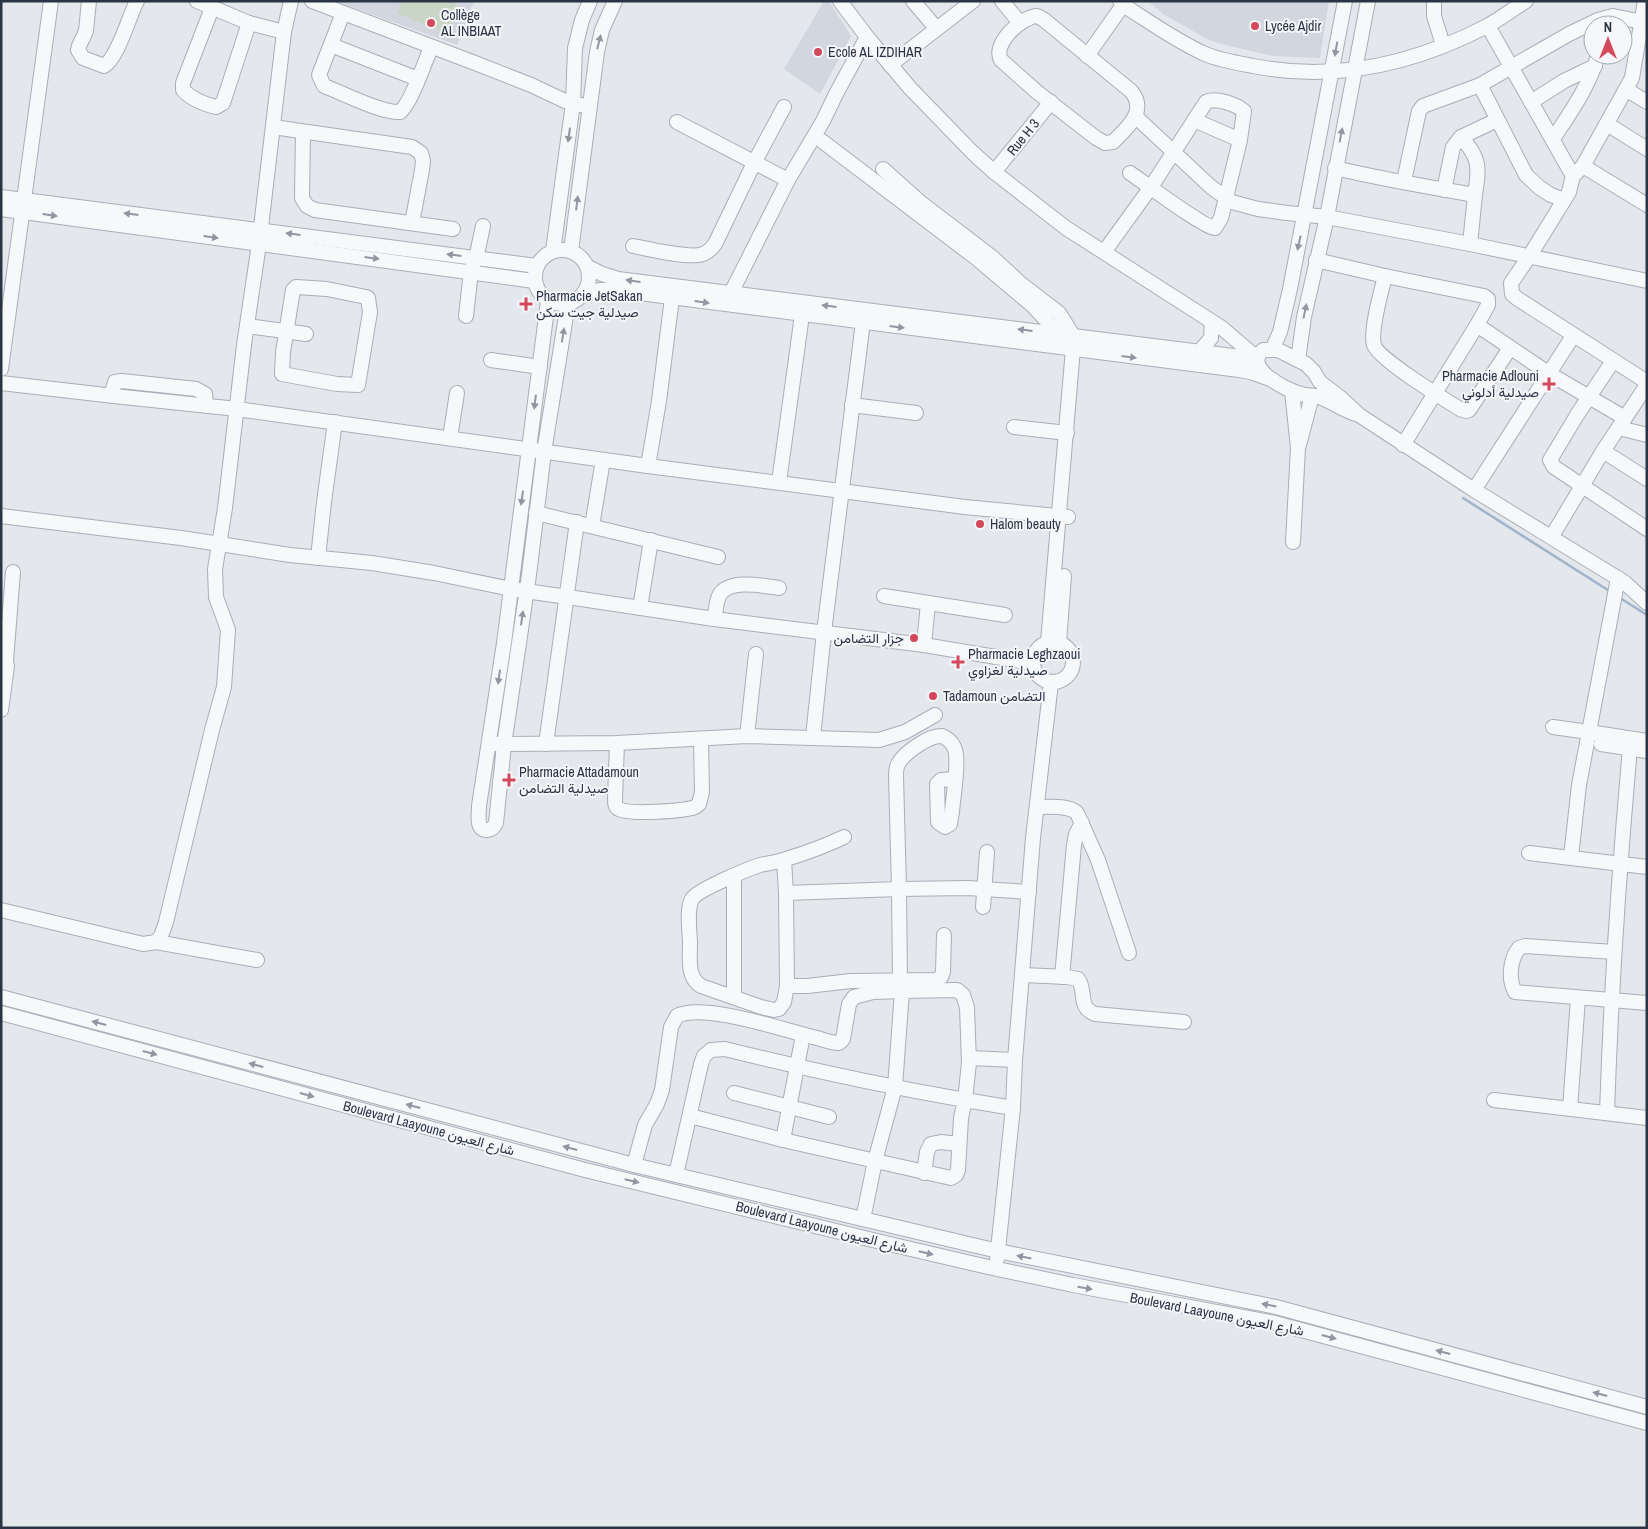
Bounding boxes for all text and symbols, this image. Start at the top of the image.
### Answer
place label: Collège AL INBIAAT [440,6,502,40]
north arrow [1583,15,1633,65]
marker: Collège AL INBIAAT [425,17,437,29]
place label: Lycée Ajdir [1265,17,1322,35]
text: N [1604,18,1612,36]
marker: Lycée Ajdir [1249,20,1261,32]
one-way arrow [595,34,603,49]
one-way arrow [1332,42,1340,58]
place label: Ecole AL IZDIHAR [828,43,922,61]
marker: Ecole AL IZDIHAR [812,46,824,58]
street label: Rue H 3 [1003,115,1043,159]
one-way arrow [565,127,573,143]
one-way arrow [1338,127,1346,143]
one-way arrow [573,195,581,211]
one-way arrow [123,210,139,218]
one-way arrow [42,212,58,220]
one-way arrow [284,230,300,238]
one-way arrow [203,233,219,241]
one-way arrow [1295,236,1303,251]
one-way arrow [445,251,461,259]
one-way arrow [364,254,380,262]
one-way arrow [625,276,641,284]
place label: Pharmacie JetSakan صيدلية جيت سكن [536,287,643,321]
marker: Pharmacie JetSakan صيدلية جيت سكن [520,298,532,310]
one-way arrow [694,298,710,306]
one-way arrow [821,302,837,310]
one-way arrow [1301,304,1309,319]
one-way arrow [890,323,906,331]
one-way arrow [559,326,567,342]
one-way arrow [1017,326,1033,334]
one-way arrow [1121,353,1137,361]
place label: Pharmacie Adlouni صيدلية أدلوني [1442,367,1539,404]
marker: Pharmacie Adlouni صيدلية أدلوني [1543,378,1555,390]
one-way arrow [531,394,539,410]
one-way arrow [518,491,526,507]
place label: Halom beauty [990,515,1061,533]
marker: Halom beauty [974,518,986,530]
one-way arrow [519,610,527,626]
place label: جزار التضامن [833,629,904,647]
marker: جزار التضامن [908,632,920,644]
place label: Pharmacie Leghzaoui صيدلية لغزاوي [968,645,1080,682]
marker: Pharmacie Leghzaoui صيدلية لغزاوي [952,656,964,668]
one-way arrow [495,669,503,685]
place label: Tadamoun التضامن [943,687,1046,705]
marker: Tadamoun التضامن [927,690,939,702]
place label: Pharmacie Attadamoun صيدلية التضامن [519,763,639,797]
marker: Pharmacie Attadamoun صيدلية التضامن [503,774,515,786]
one-way arrow [91,1019,106,1027]
one-way arrow [142,1049,157,1057]
one-way arrow [248,1060,263,1068]
one-way arrow [299,1091,314,1099]
street label: Boulevard Laayoune شارع العيون [341,1096,517,1161]
one-way arrow [405,1102,420,1110]
one-way arrow [562,1144,578,1152]
one-way arrow [624,1177,640,1185]
street label: Boulevard Laayoune شارع العيون [734,1197,910,1259]
one-way arrow [918,1249,933,1257]
one-way arrow [1015,1252,1031,1260]
one-way arrow [1077,1284,1093,1292]
street label: Boulevard Laayoune شارع العيون [1128,1288,1305,1342]
one-way arrow [1260,1301,1276,1309]
one-way arrow [1322,1334,1337,1342]
one-way arrow [1435,1347,1450,1355]
one-way arrow [1592,1390,1607,1398]

